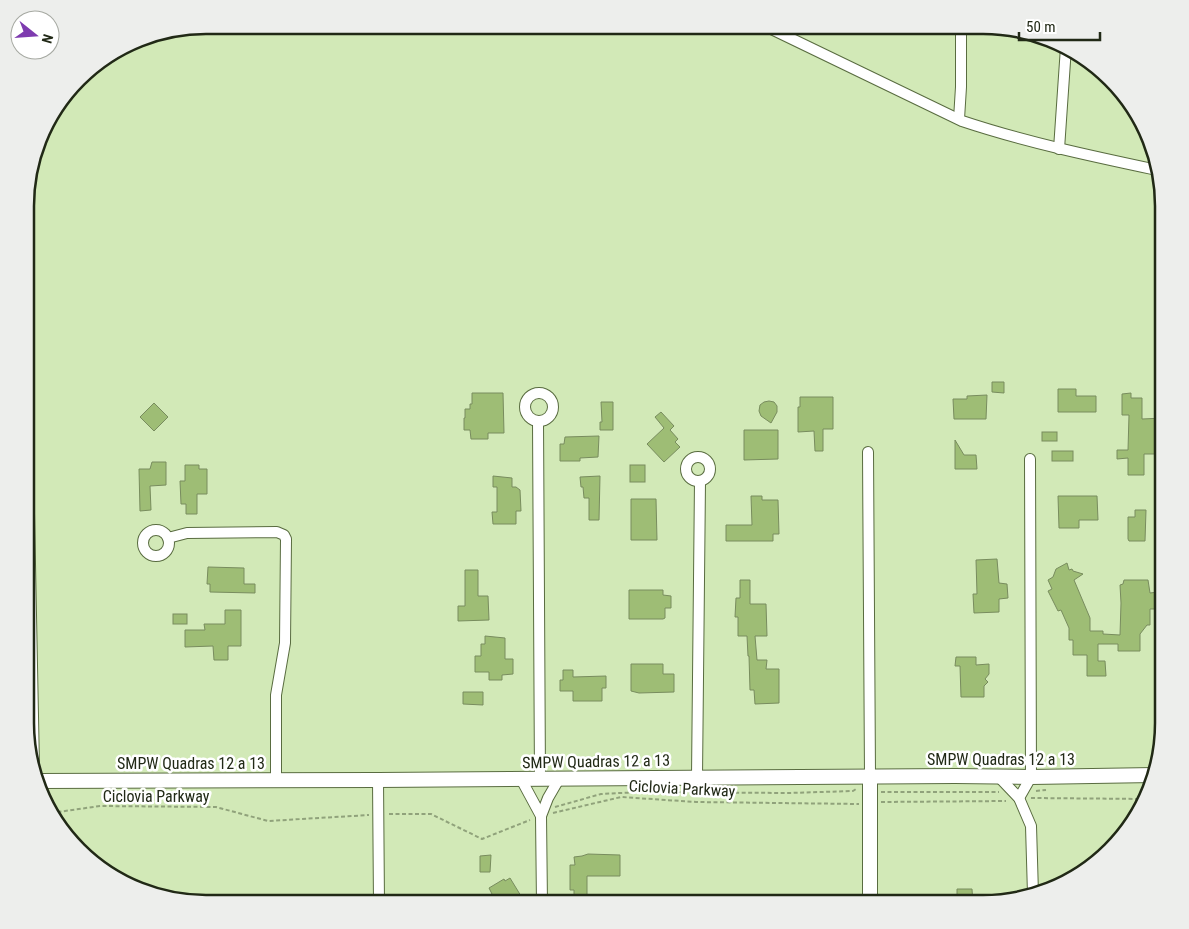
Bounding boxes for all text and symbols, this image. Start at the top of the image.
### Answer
north arrow [10,10,60,60]
scale bar [1019,10,1100,42]
text: 50 m [1026,18,1056,36]
text: N [39,32,56,45]
street label: SMPW Quadras 12 a 13 [927,750,1075,769]
street label: SMPW Quadras 12 a 13 [522,751,670,772]
street label: SMPW Quadras 12 a 13 [117,754,265,773]
street label: Ciclovia Parkway [628,776,736,801]
street label: Ciclovia Parkway [103,787,210,806]

